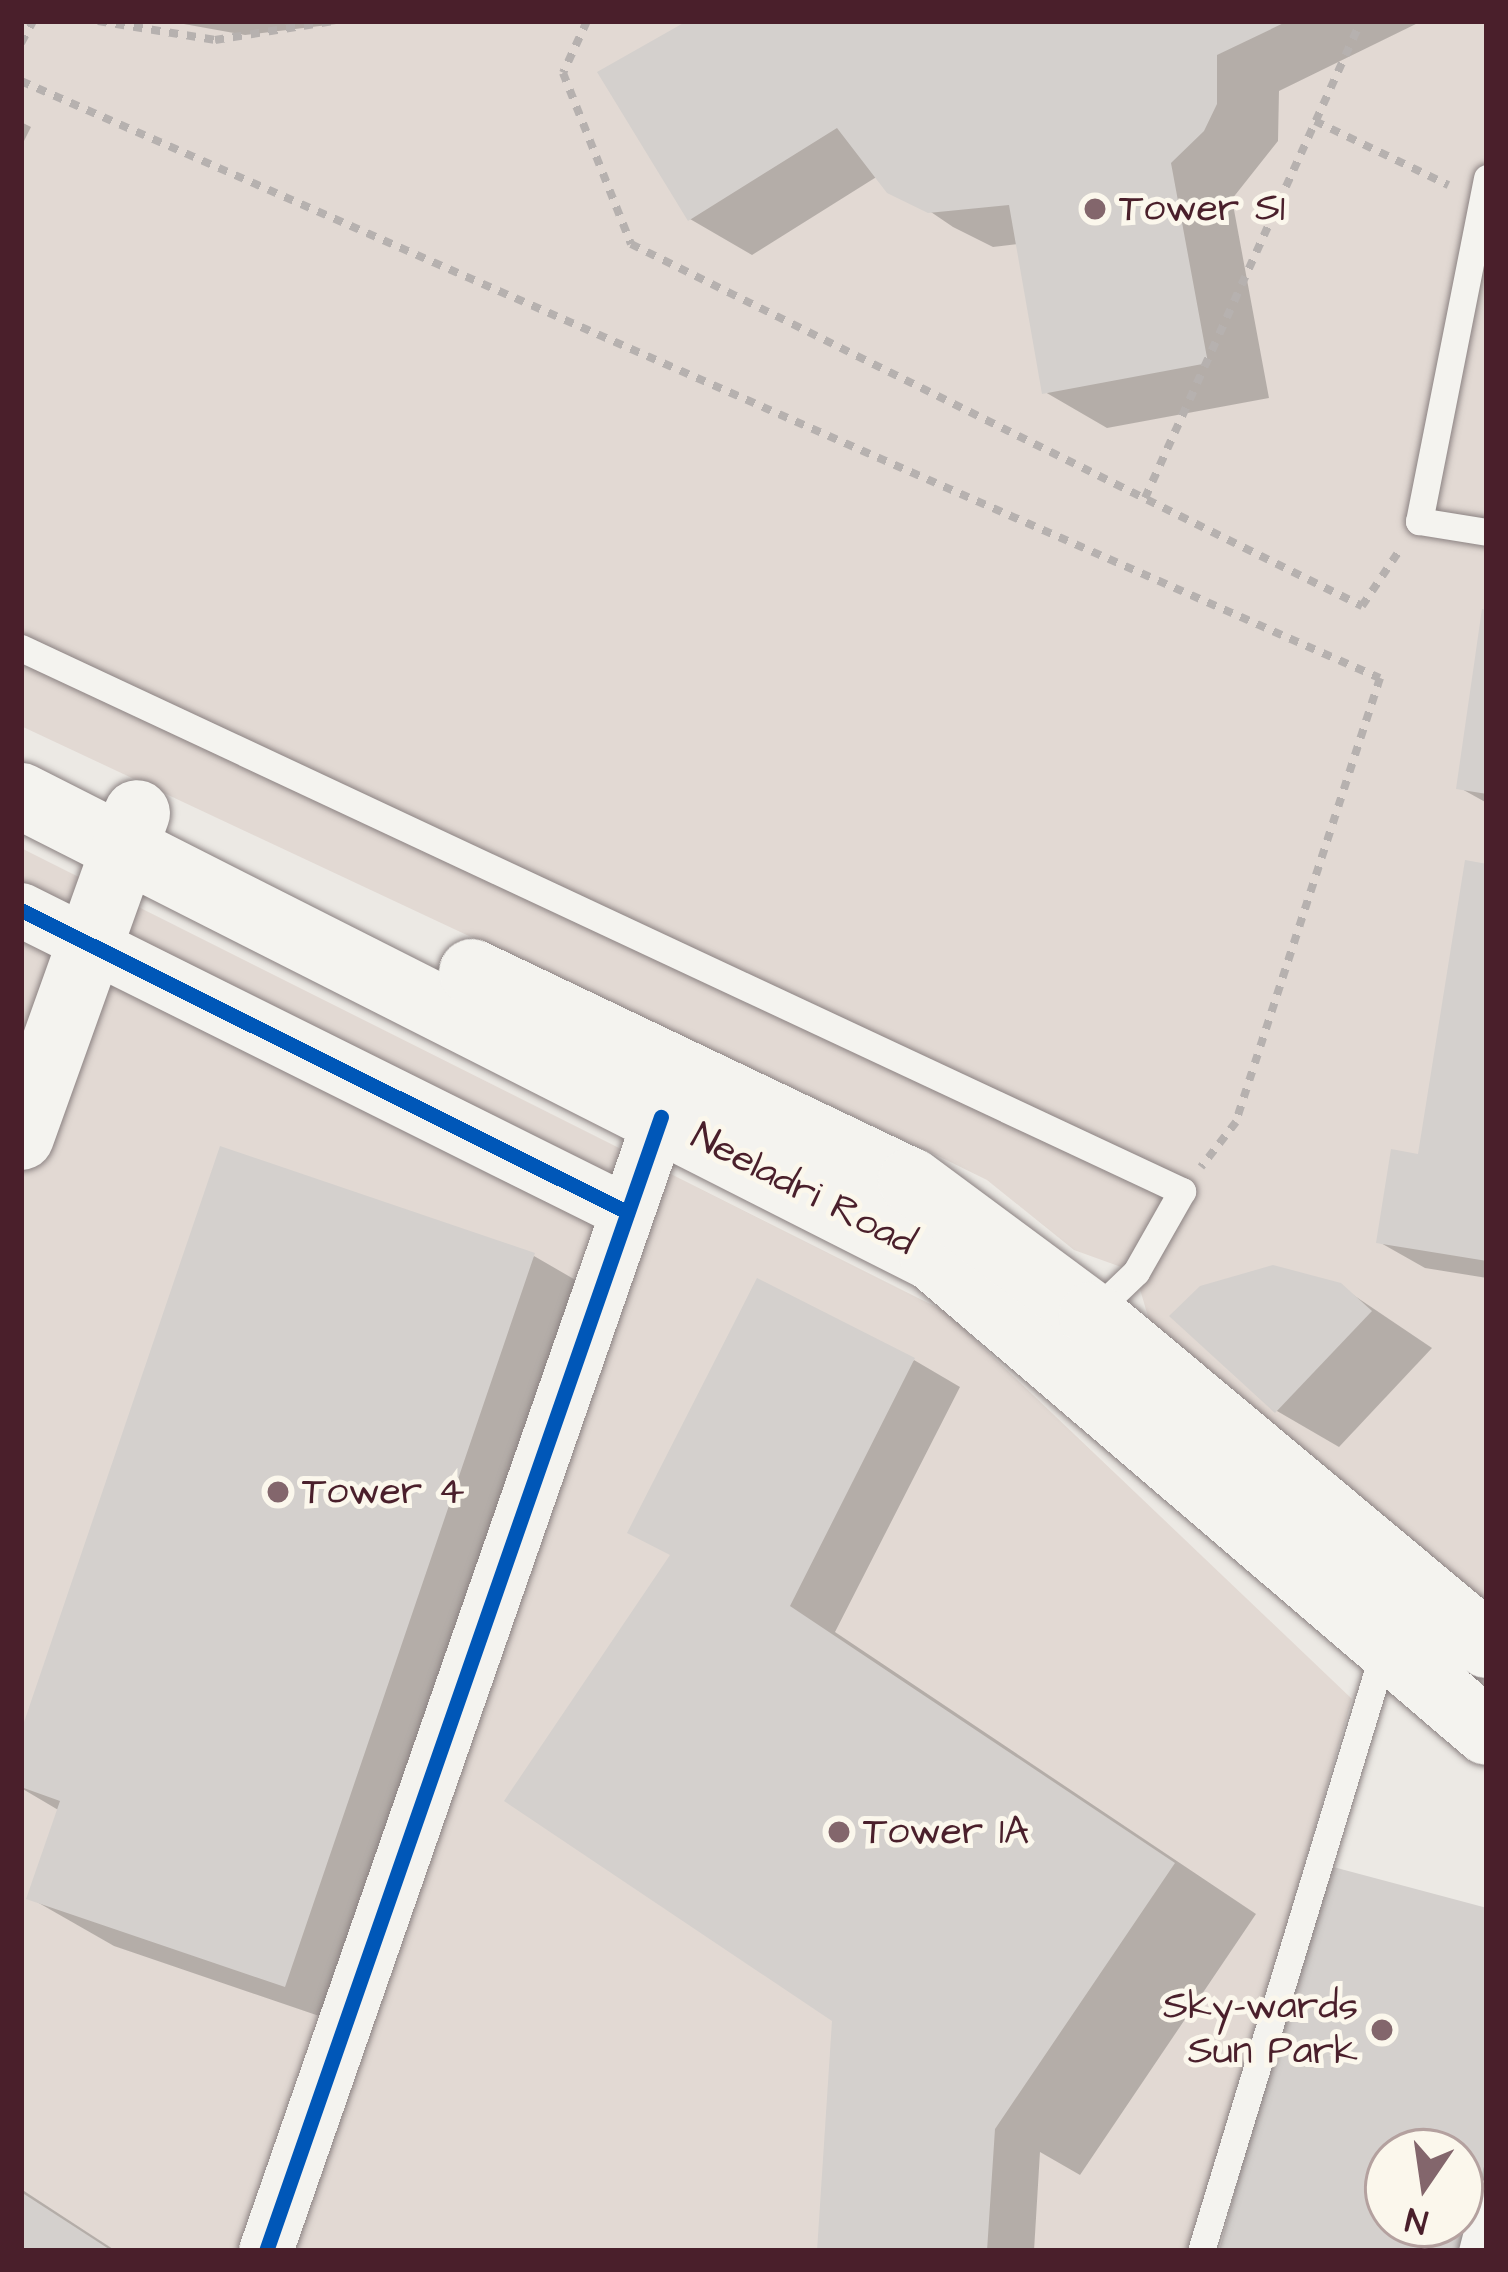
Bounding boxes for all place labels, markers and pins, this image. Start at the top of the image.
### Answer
place label: Tower S1 [1119,186,1285,232]
marker: Tower S1 [1082,196,1108,222]
place label: Tower 4 [302,1469,465,1515]
marker: Tower 4 [265,1479,291,1505]
place label: Tower 1A [863,1809,1029,1855]
marker: Tower 1A [826,1819,852,1845]
place label: Sky-wards Sun Park [1163,1985,1358,2076]
marker: Sky-wards Sun Park [1369,2017,1395,2043]

